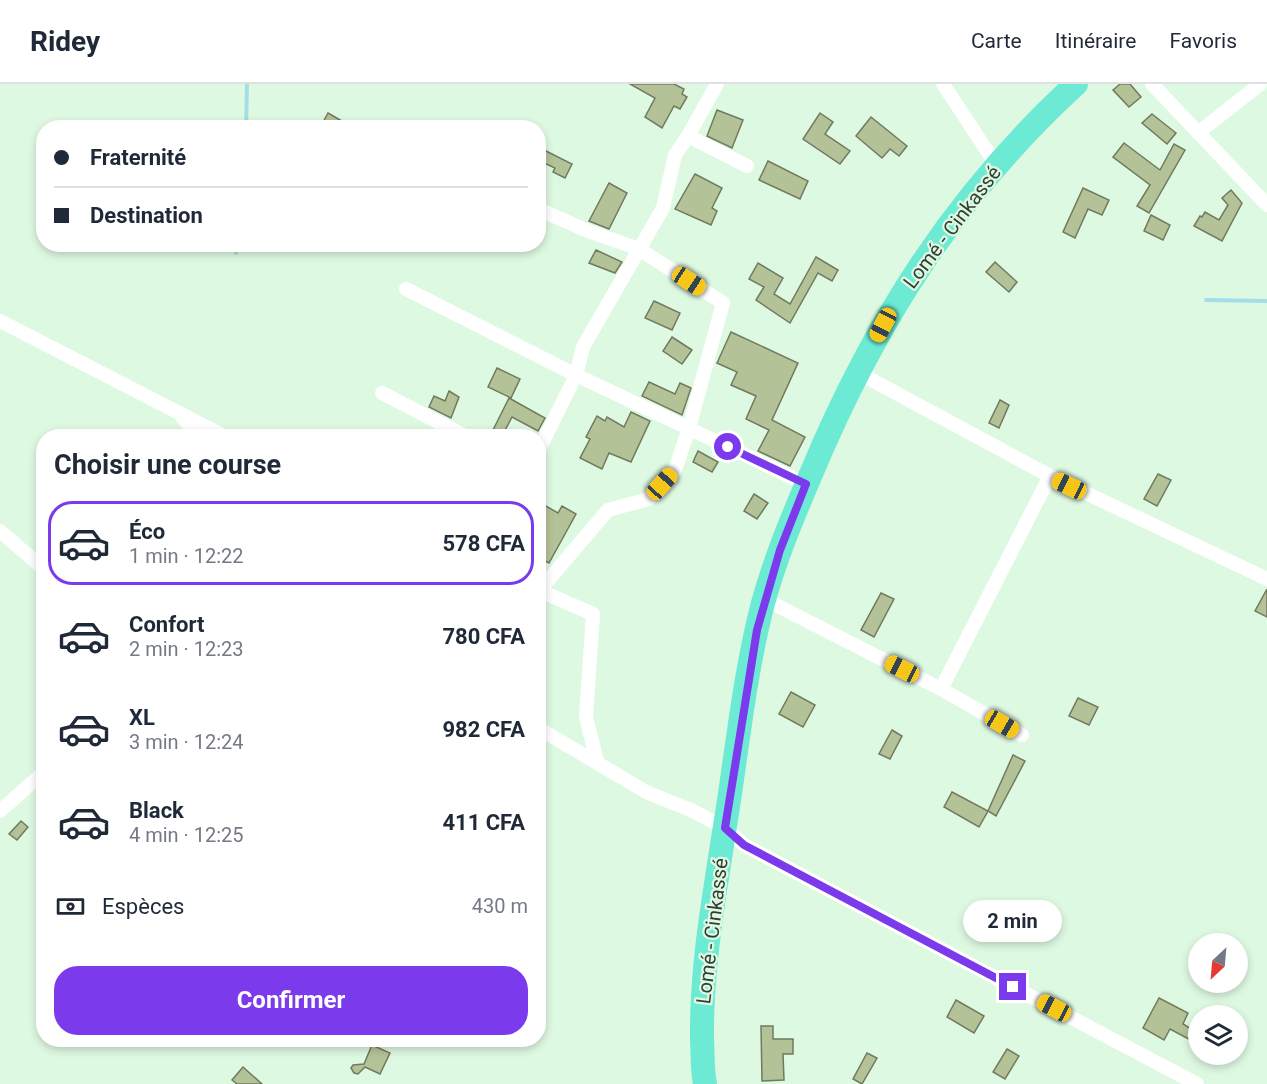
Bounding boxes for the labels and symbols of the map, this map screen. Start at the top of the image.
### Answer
street label: Lomé - Cinkassé [898,161,1006,293]
car [669,264,709,298]
car [867,305,899,345]
route start [714,433,741,460]
car [643,465,681,503]
car [1049,470,1089,502]
car [882,653,922,685]
car [982,707,1022,741]
street label: Lomé - Cinkassé [691,857,733,1005]
callout: 2 min [964,900,1062,942]
north arrow [1188,933,1248,993]
route end [999,973,1026,1000]
car [1034,992,1074,1024]

